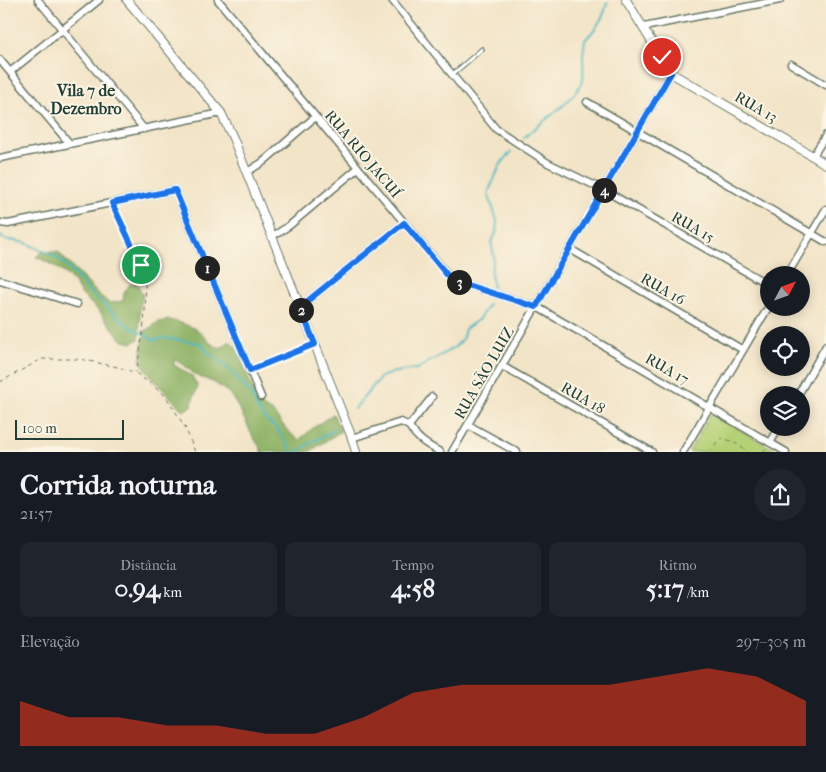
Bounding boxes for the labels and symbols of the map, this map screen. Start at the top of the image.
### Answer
pin [641,36,683,78]
district label: Vila 7 de Dezembro [50,81,122,118]
street label: RUA 13 [731,88,781,126]
street label: RUA RIO JACUÍ [321,106,406,202]
pin: 4 [592,178,616,202]
street label: RUA 15 [668,208,718,246]
pin [120,244,162,286]
pin: 1 [194,256,220,280]
north arrow [760,266,810,316]
street label: RUA 16 [638,269,689,309]
pin: 3 [446,270,472,294]
pin: 2 [288,298,314,322]
street label: RUA SÃO LUIZ [450,324,518,422]
street label: RUA 17 [642,349,692,389]
street label: RUA 18 [558,378,608,418]
scale bar [15,417,124,440]

